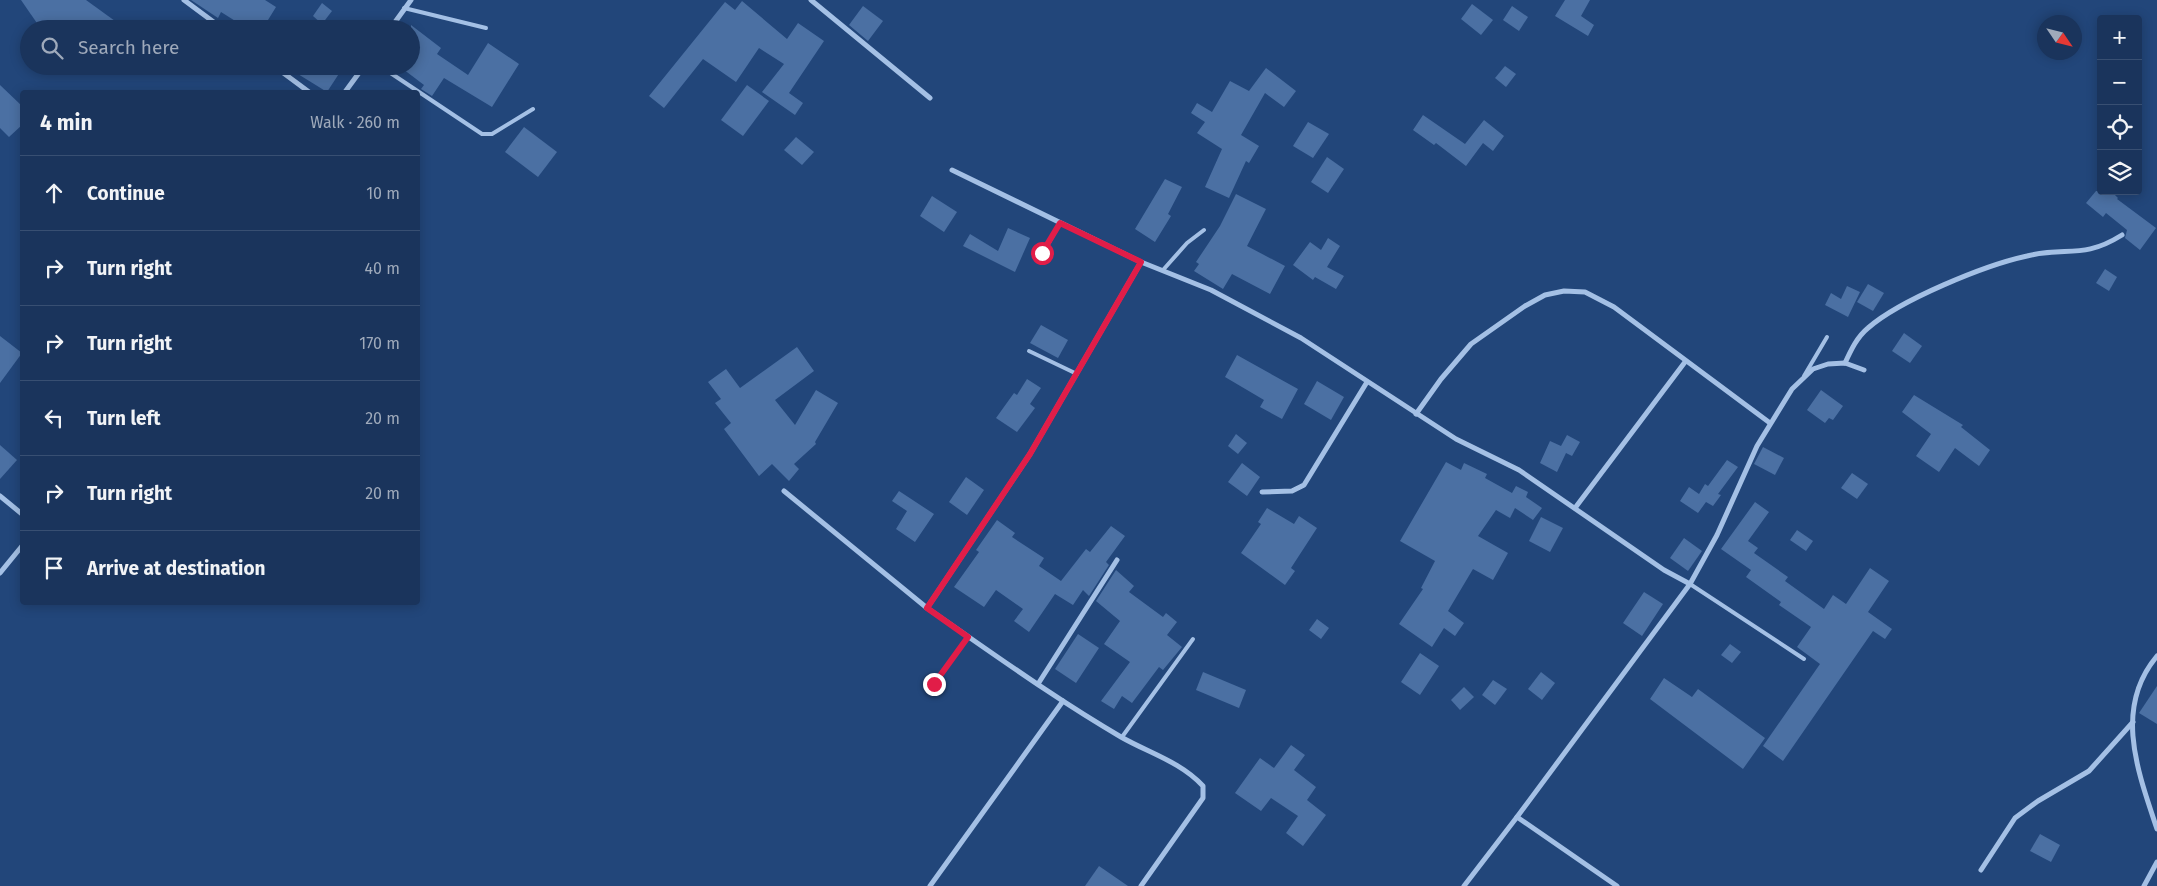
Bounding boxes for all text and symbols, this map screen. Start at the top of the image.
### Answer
north arrow [2037,15,2082,60]
map controls [2097,15,2142,195]
button: + [2097,15,2142,60]
search box [20,20,420,75]
icon: search [38,34,66,62]
text: Search here [78,36,179,59]
button: − [2097,60,2142,105]
button: locate [2097,105,2142,150]
text: 4 min [40,110,93,136]
text: Walk · 260 m [310,113,400,132]
button: layers [2097,150,2142,195]
icon: ahead [40,179,68,207]
text: Continue [87,182,165,205]
text: 10 m [366,184,400,203]
route start [1031,242,1054,265]
icon: right [40,254,68,282]
text: Turn right [87,257,172,280]
text: 40 m [365,259,400,278]
icon: right [40,329,68,357]
text: Turn right [87,332,172,355]
text: 170 m [359,334,400,353]
icon: left [40,404,68,432]
text: Turn left [87,407,161,430]
text: 20 m [365,409,400,428]
icon: right [40,479,68,507]
text: Turn right [87,482,172,505]
text: 20 m [365,484,400,503]
icon: arrive [40,554,68,582]
text: Arrive at destination [87,557,266,580]
route end [923,673,946,696]

